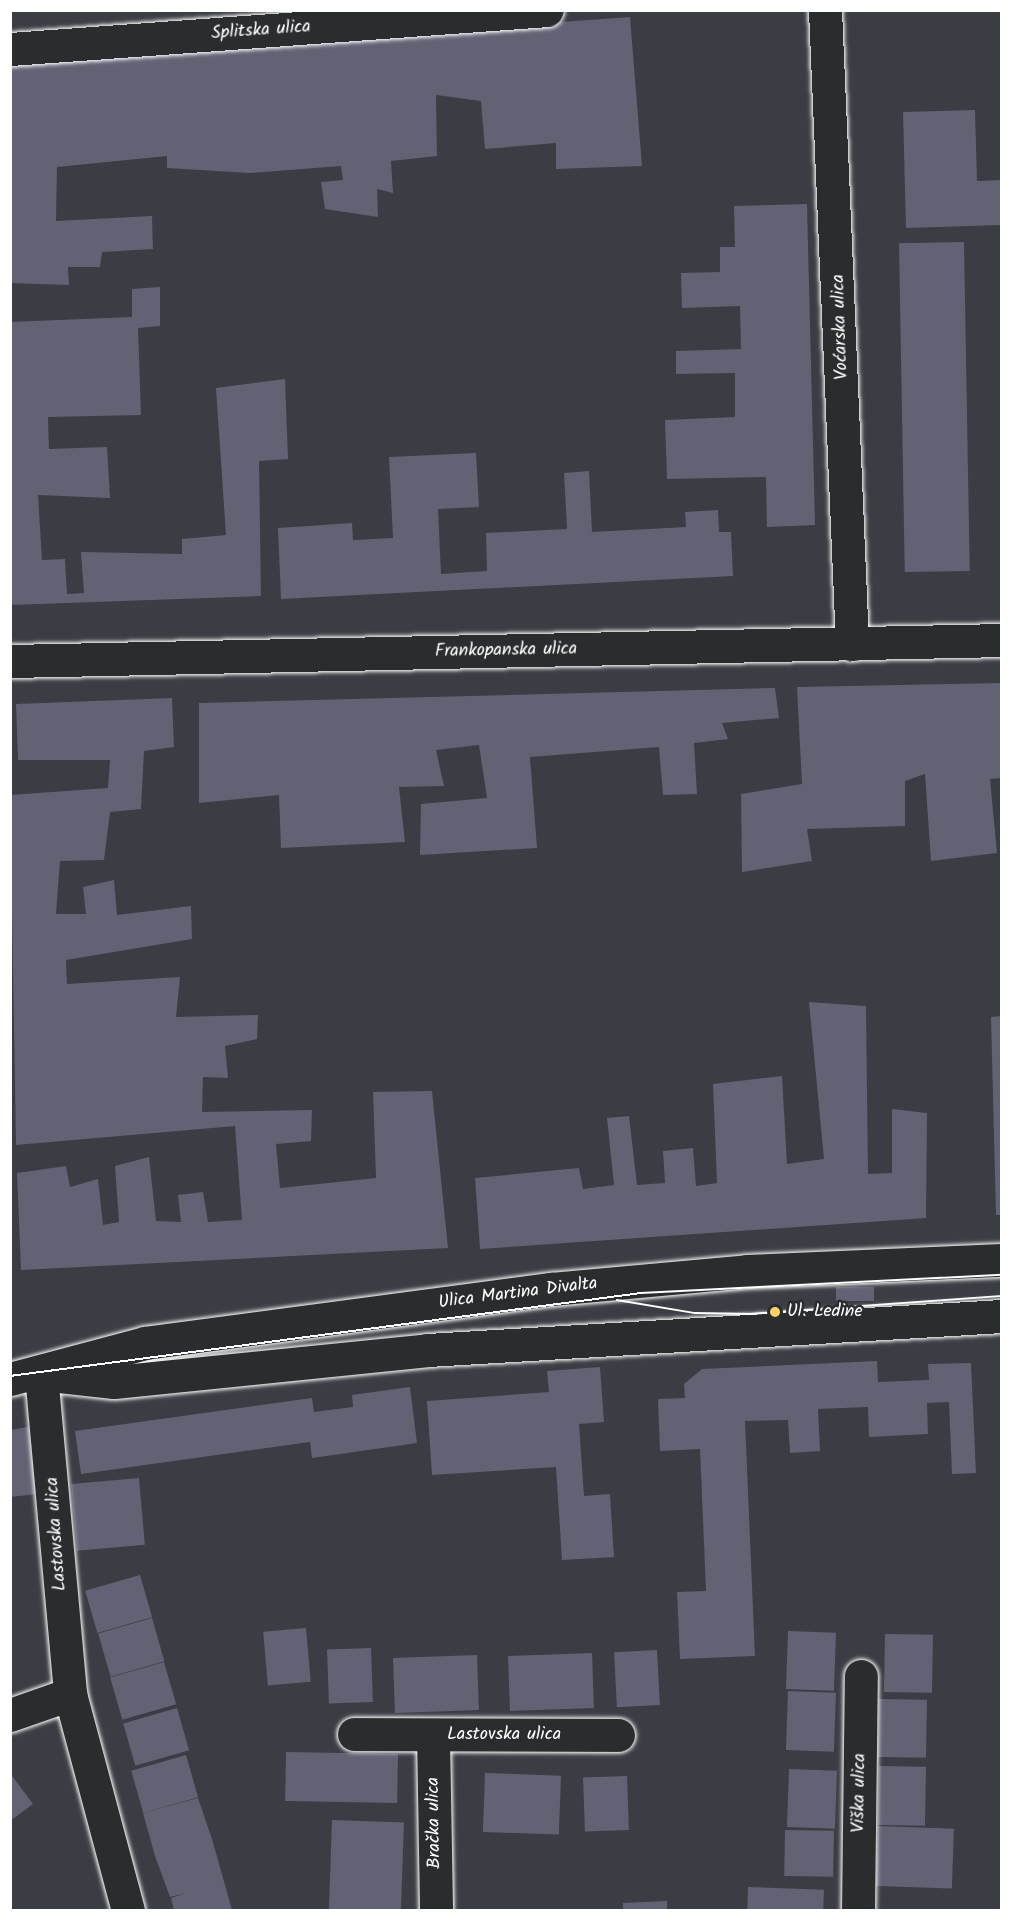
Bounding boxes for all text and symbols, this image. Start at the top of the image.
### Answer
street label: Splitska ulica [211,17,311,45]
street label: Voćarska ulica [828,274,854,380]
street label: Frankopanska ulica [435,639,577,663]
street label: Ulica Martina Divalta [437,1274,599,1314]
place label: Ul. Ledine [787,1301,863,1323]
marker: Ul. Ledine [768,1305,782,1319]
street label: Lastovska ulica [42,1476,72,1592]
street label: Lastovska ulica [447,1724,561,1746]
street label: Viška ulica [849,1753,871,1833]
street label: Bračka ulica [423,1777,447,1869]

